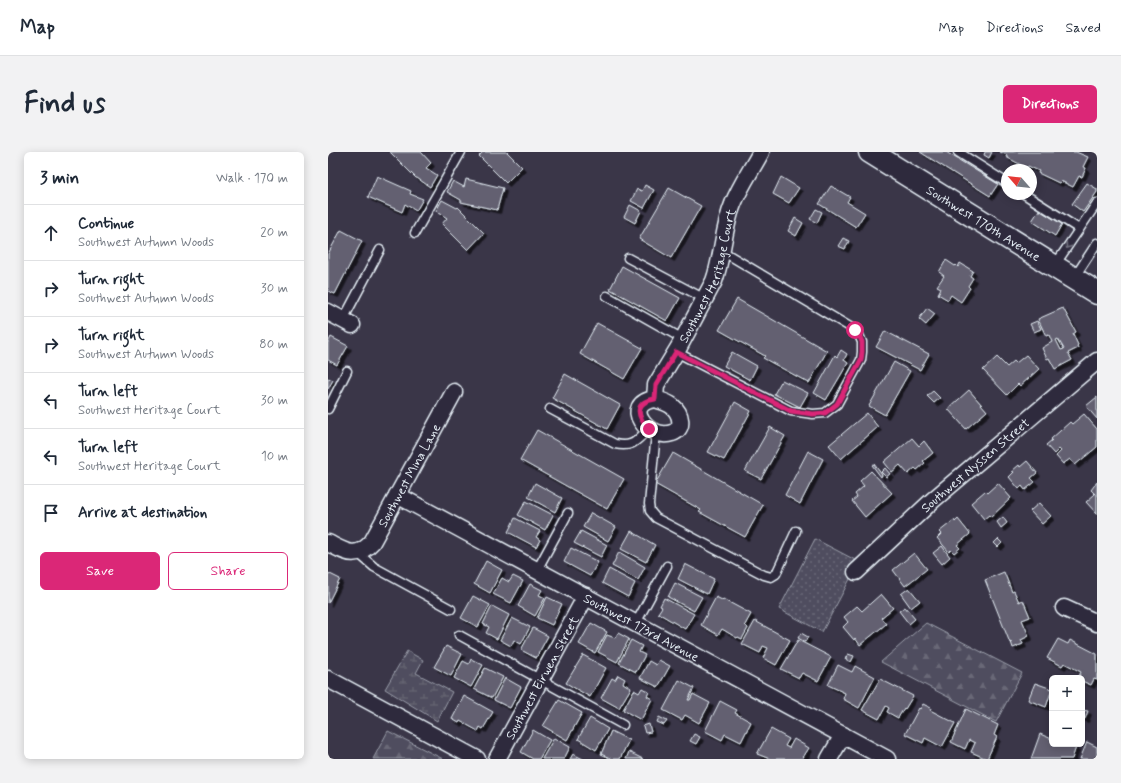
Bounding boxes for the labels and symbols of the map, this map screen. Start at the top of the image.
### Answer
north arrow [1001,164,1037,200]
street label: Southwest 170th Avenue [923,182,1043,266]
street label: Southwest Heritage Court [676,206,741,346]
one-way arrow [1065,242,1073,249]
route start [846,321,864,339]
street label: Southwest Nyssen Street [918,415,1034,517]
route end [640,420,658,438]
street label: Southwest Mina Lane [375,421,445,531]
street label: Southwest 173rd Avenue [580,590,702,666]
street label: Southwest Eirwen Street [502,613,584,743]

